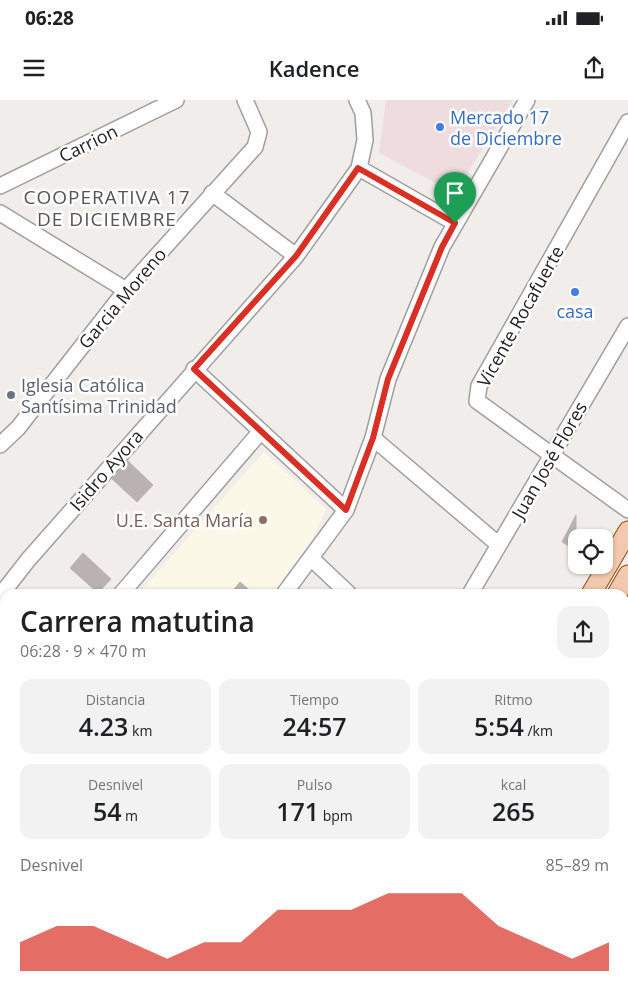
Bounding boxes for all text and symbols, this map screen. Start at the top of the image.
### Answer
text: 06:28 [25,5,74,31]
text: Kadence [269,53,359,83]
icon: menu [20,54,48,82]
icon: share [580,54,608,82]
place label: Mercado 17 de Diciembre [450,105,562,150]
street label: Carrion [55,119,121,167]
marker: Mercado 17 de Diciembre [434,121,446,133]
pin [434,172,476,223]
icon: arrive [441,179,469,207]
district label: COOPERATIVA 17 DE DICIEMBRE [23,184,191,232]
street label: Vicente Rocafuerte [471,241,569,391]
street label: Garcia Moreno [73,243,171,353]
marker: casa [569,286,581,298]
place label: casa [556,299,594,323]
place label: Iglesia Católica Santísima Trinidad [21,373,177,418]
marker: Iglesia Católica Santísima Trinidad [5,389,17,401]
street label: Juan José Flores [505,397,592,525]
street label: Isidro Ayora [64,424,148,516]
place label: U.E. Santa María [116,508,253,532]
marker: U.E. Santa María [257,514,269,526]
map controls [568,529,613,574]
button: locate [568,529,613,574]
text: Carrera matutina [20,602,255,640]
button: share [557,606,609,658]
text: 06:28 · 9 × 470 m [20,640,146,662]
text: Distancia [86,690,145,709]
text: Tiempo [290,690,339,709]
text: Ritmo [494,690,533,709]
text: 4.23 [79,709,128,743]
text: 24:57 [282,709,347,743]
text: 5:54 [474,709,524,743]
text: km [128,721,152,740]
text: /km [524,721,553,740]
text: Desnivel [88,775,143,794]
text: Pulso [297,775,332,794]
text: kcal [501,775,526,794]
text: 54 [93,794,121,828]
text: 171 [276,794,319,828]
text: 265 [492,794,535,828]
text: m [121,806,138,825]
text: bpm [319,806,353,825]
text: Desnivel [20,854,83,876]
text: 85–89 m [545,854,609,876]

